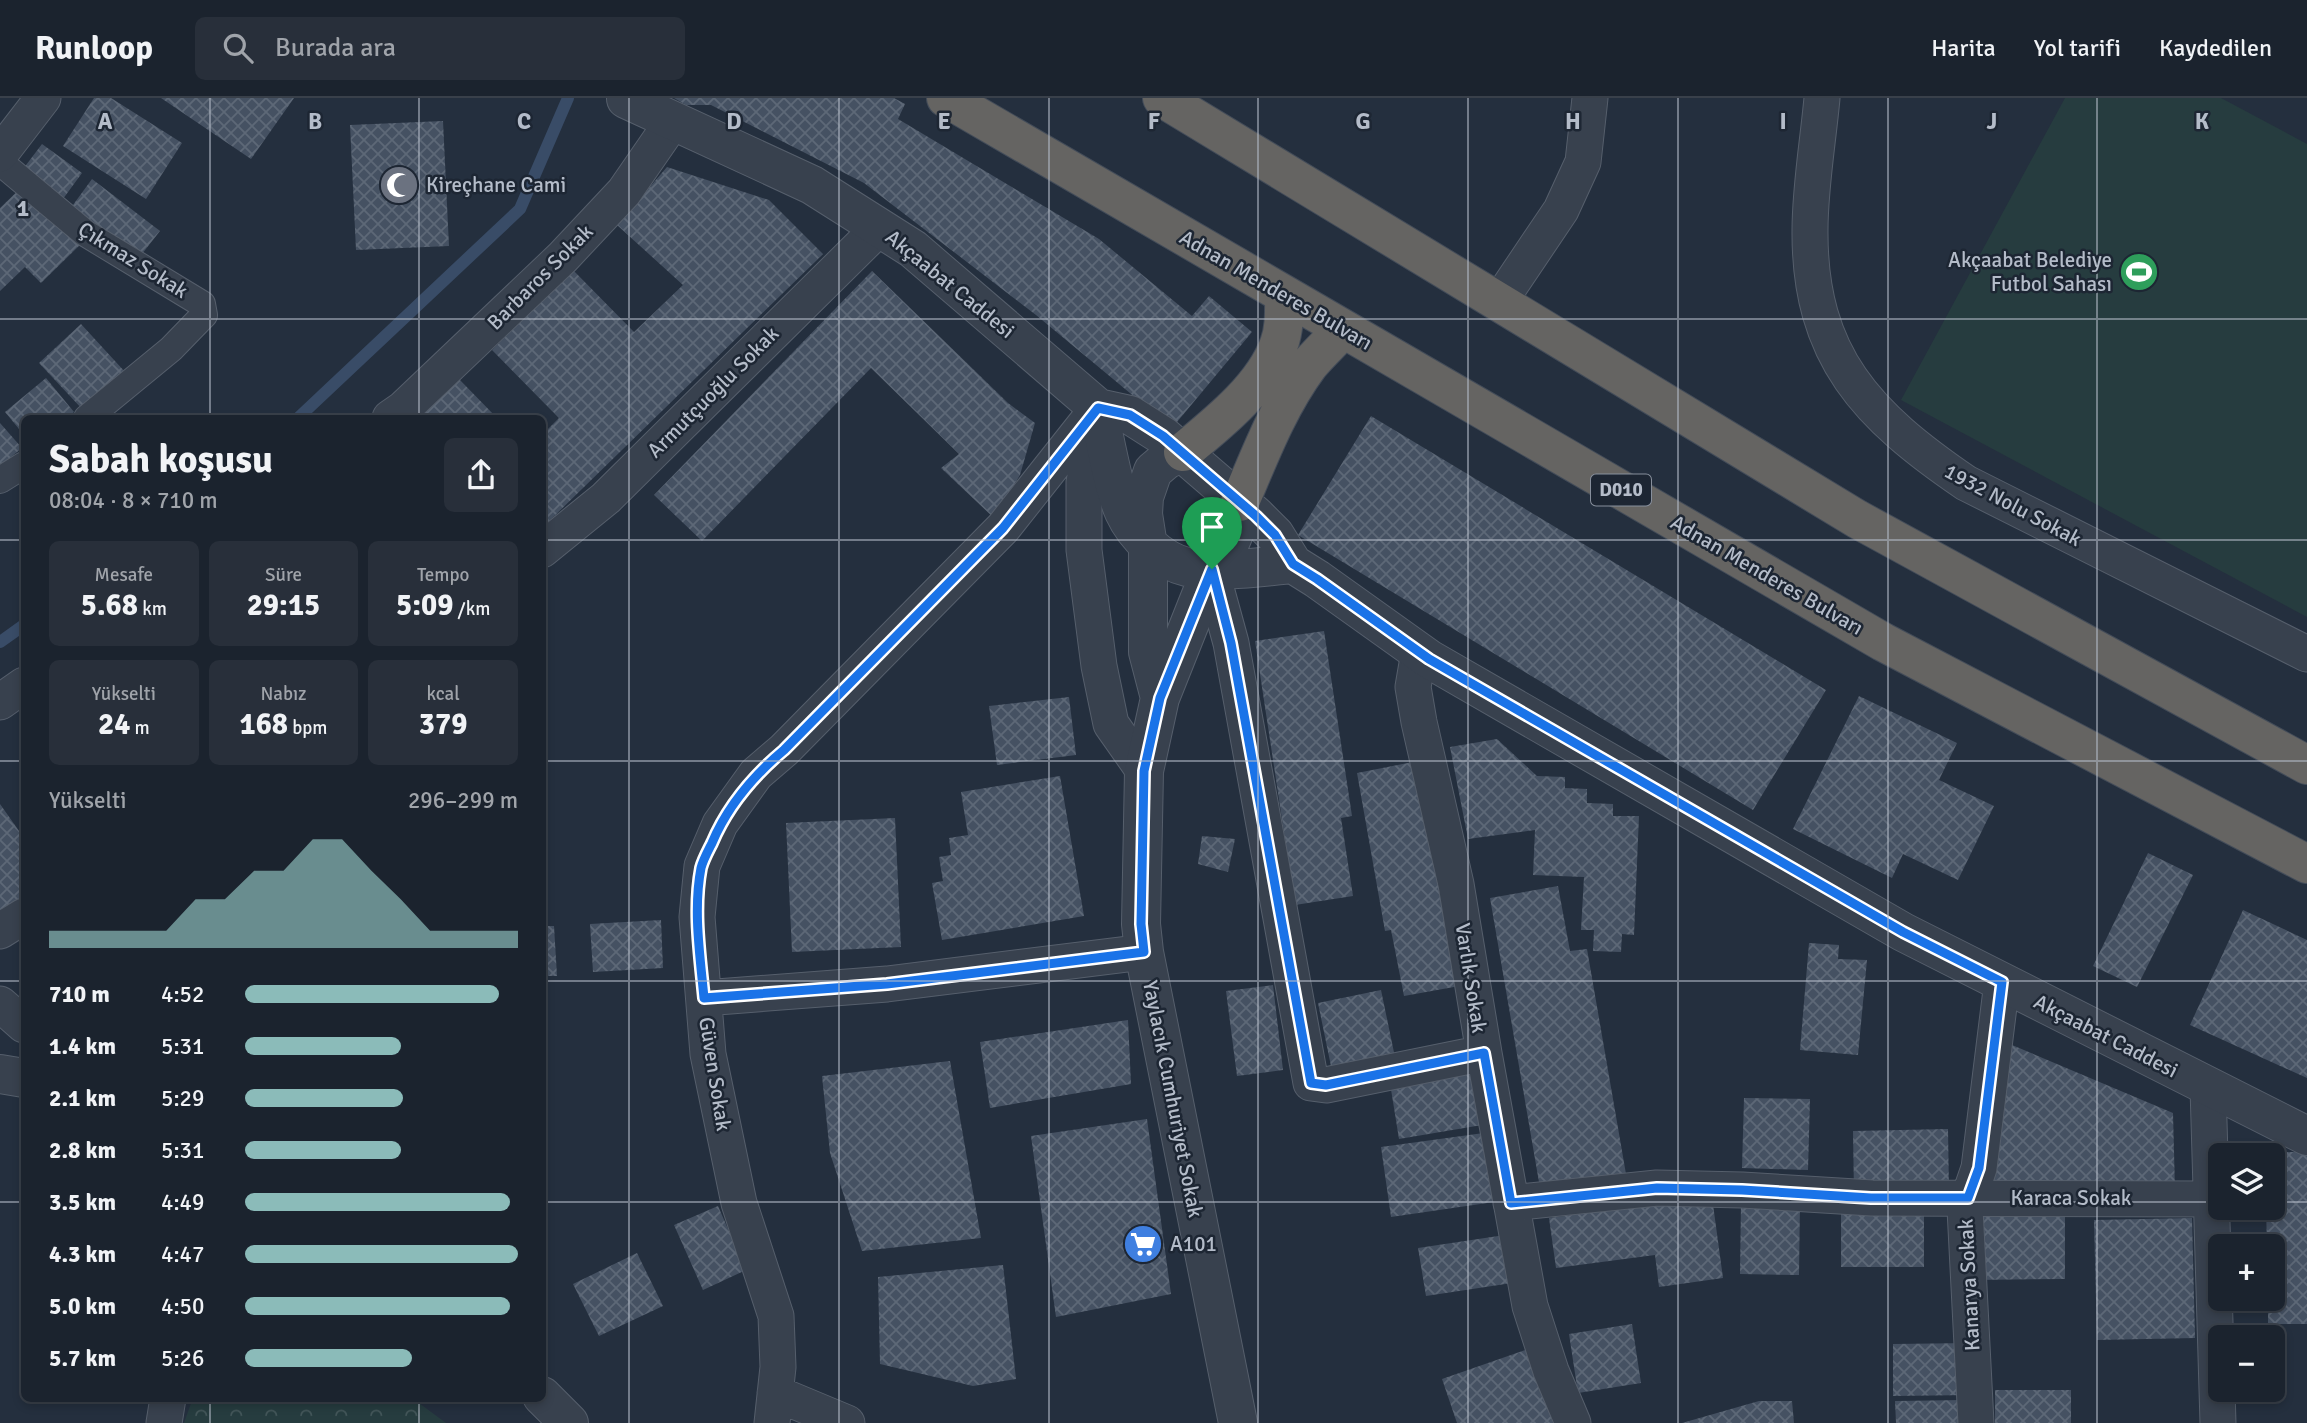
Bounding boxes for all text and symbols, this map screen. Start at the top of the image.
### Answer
search box [195,17,685,80]
text: Runloop [35,28,153,69]
icon: search [219,29,257,67]
text: Burada ara [275,32,396,64]
text: Harita [1931,33,1996,63]
text: Yol tarifi [2034,33,2121,63]
text: Kaydedilen [2159,33,2272,63]
text: A [98,107,113,136]
text: B [308,107,322,136]
text: C [517,107,531,136]
text: D [726,107,742,136]
text: E [937,107,951,136]
text: F [1148,107,1160,136]
text: G [1355,107,1371,136]
text: H [1565,107,1581,136]
text: I [1779,107,1787,136]
text: J [1987,107,1997,136]
text: K [2195,107,2210,136]
mosque icon: Kireçhane Cami [378,164,420,206]
place label: Kireçhane Cami [426,172,566,198]
text: 1 [17,194,29,223]
street label: Çıkmaz Sokak [73,216,193,304]
street label: Barbaros Sokak [482,218,599,335]
street label: Akçaabat Caddesi [880,224,1020,344]
street label: Adnan Menderes Bulvarı [1175,224,1377,356]
place label: Akçaabat Belediye Futbol Sahası [1948,247,2112,297]
sports icon: Akçaabat Belediye Futbol Sahası [2118,251,2160,293]
street label: Armutçuoğlu Sokak [642,320,785,463]
text: Sabah koşusu [49,436,273,483]
button: share [444,438,518,512]
street label: 1932 Nolu Sokak [1940,458,2086,552]
road number: D010 [1591,474,1651,506]
text: 08:04 · 8 × 710 m [49,486,218,515]
pin [1182,497,1242,569]
icon: arrive [1193,508,1231,546]
street label: Adnan Menderes Bulvarı [1666,509,1868,641]
text: Mesafe [95,563,153,587]
text: Süre [265,563,302,587]
text: Tempo [417,563,469,587]
text: 5.68 [81,587,138,624]
text: 29:15 [247,587,320,624]
text: 5:09 [396,587,453,624]
text: km [138,597,167,621]
text: /km [453,597,490,621]
text: Yükselti [92,682,156,706]
text: Nabız [260,682,307,706]
text: kcal [427,682,460,706]
text: 24 [98,706,130,743]
text: 168 [239,706,288,743]
text: 379 [419,706,467,743]
text: m [130,716,150,740]
text: bpm [288,716,328,740]
text: Yükselti [49,786,126,815]
text: 296–299 m [408,786,518,815]
street label: Varlık Sokak [1449,921,1493,1035]
street label: Yaylacık Cumhuriyet Sokak [1137,978,1209,1220]
text: 710 m [49,980,110,1009]
text: 4:52 [161,980,204,1009]
street label: Akçaabat Caddesi [2030,988,2182,1084]
street label: Güven Sokak [693,1015,737,1133]
text: 1.4 km [49,1032,116,1061]
text: 5:31 [161,1032,204,1061]
text: 2.1 km [49,1084,116,1113]
text: 5:29 [161,1084,204,1113]
text: 2.8 km [49,1136,116,1165]
text: 5:31 [161,1136,204,1165]
map controls [2208,1143,2285,1402]
button: layers [2208,1143,2285,1220]
street label: Karaca Sokak [2011,1185,2132,1211]
text: 3.5 km [49,1188,116,1217]
text: 4:49 [161,1188,204,1217]
street label: Kanarya Sokak [1953,1218,1985,1352]
supermarket icon: A101 [1122,1223,1164,1265]
place label: A101 [1170,1231,1217,1257]
button: + [2208,1234,2285,1311]
text: 4.3 km [49,1240,116,1269]
text: 4:47 [161,1240,204,1269]
text: 5.0 km [49,1292,116,1321]
text: 4:50 [161,1292,204,1321]
button: − [2208,1325,2285,1402]
text: 5.7 km [49,1344,116,1373]
text: 5:26 [161,1344,204,1373]

